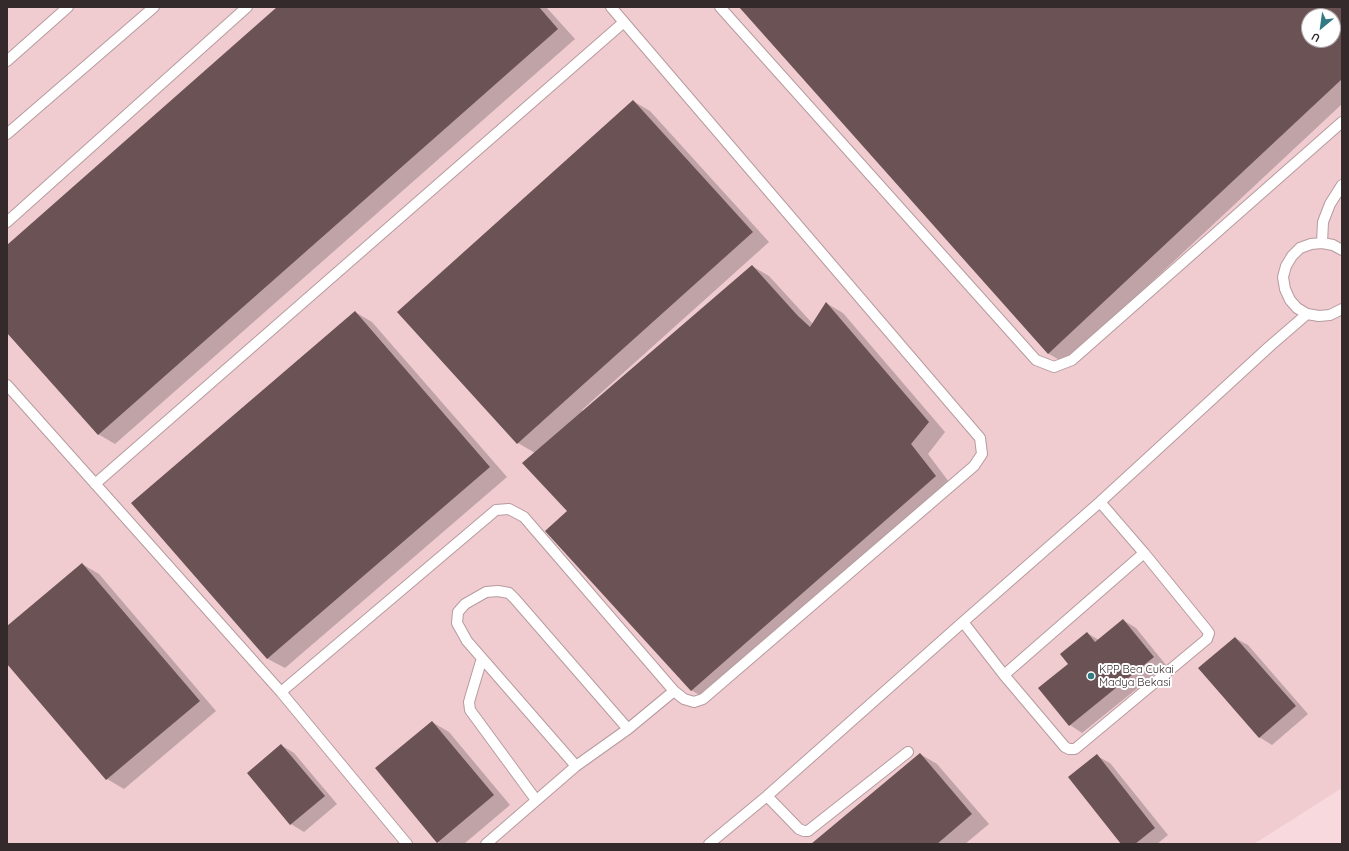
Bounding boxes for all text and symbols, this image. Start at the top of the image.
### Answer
north arrow [1301,8,1341,48]
text: U [1309,30,1322,46]
place label: KPP Bea Cukai Madya Bekasi [1099,663,1174,689]
marker: KPP Bea Cukai Madya Bekasi [1086,671,1096,681]

